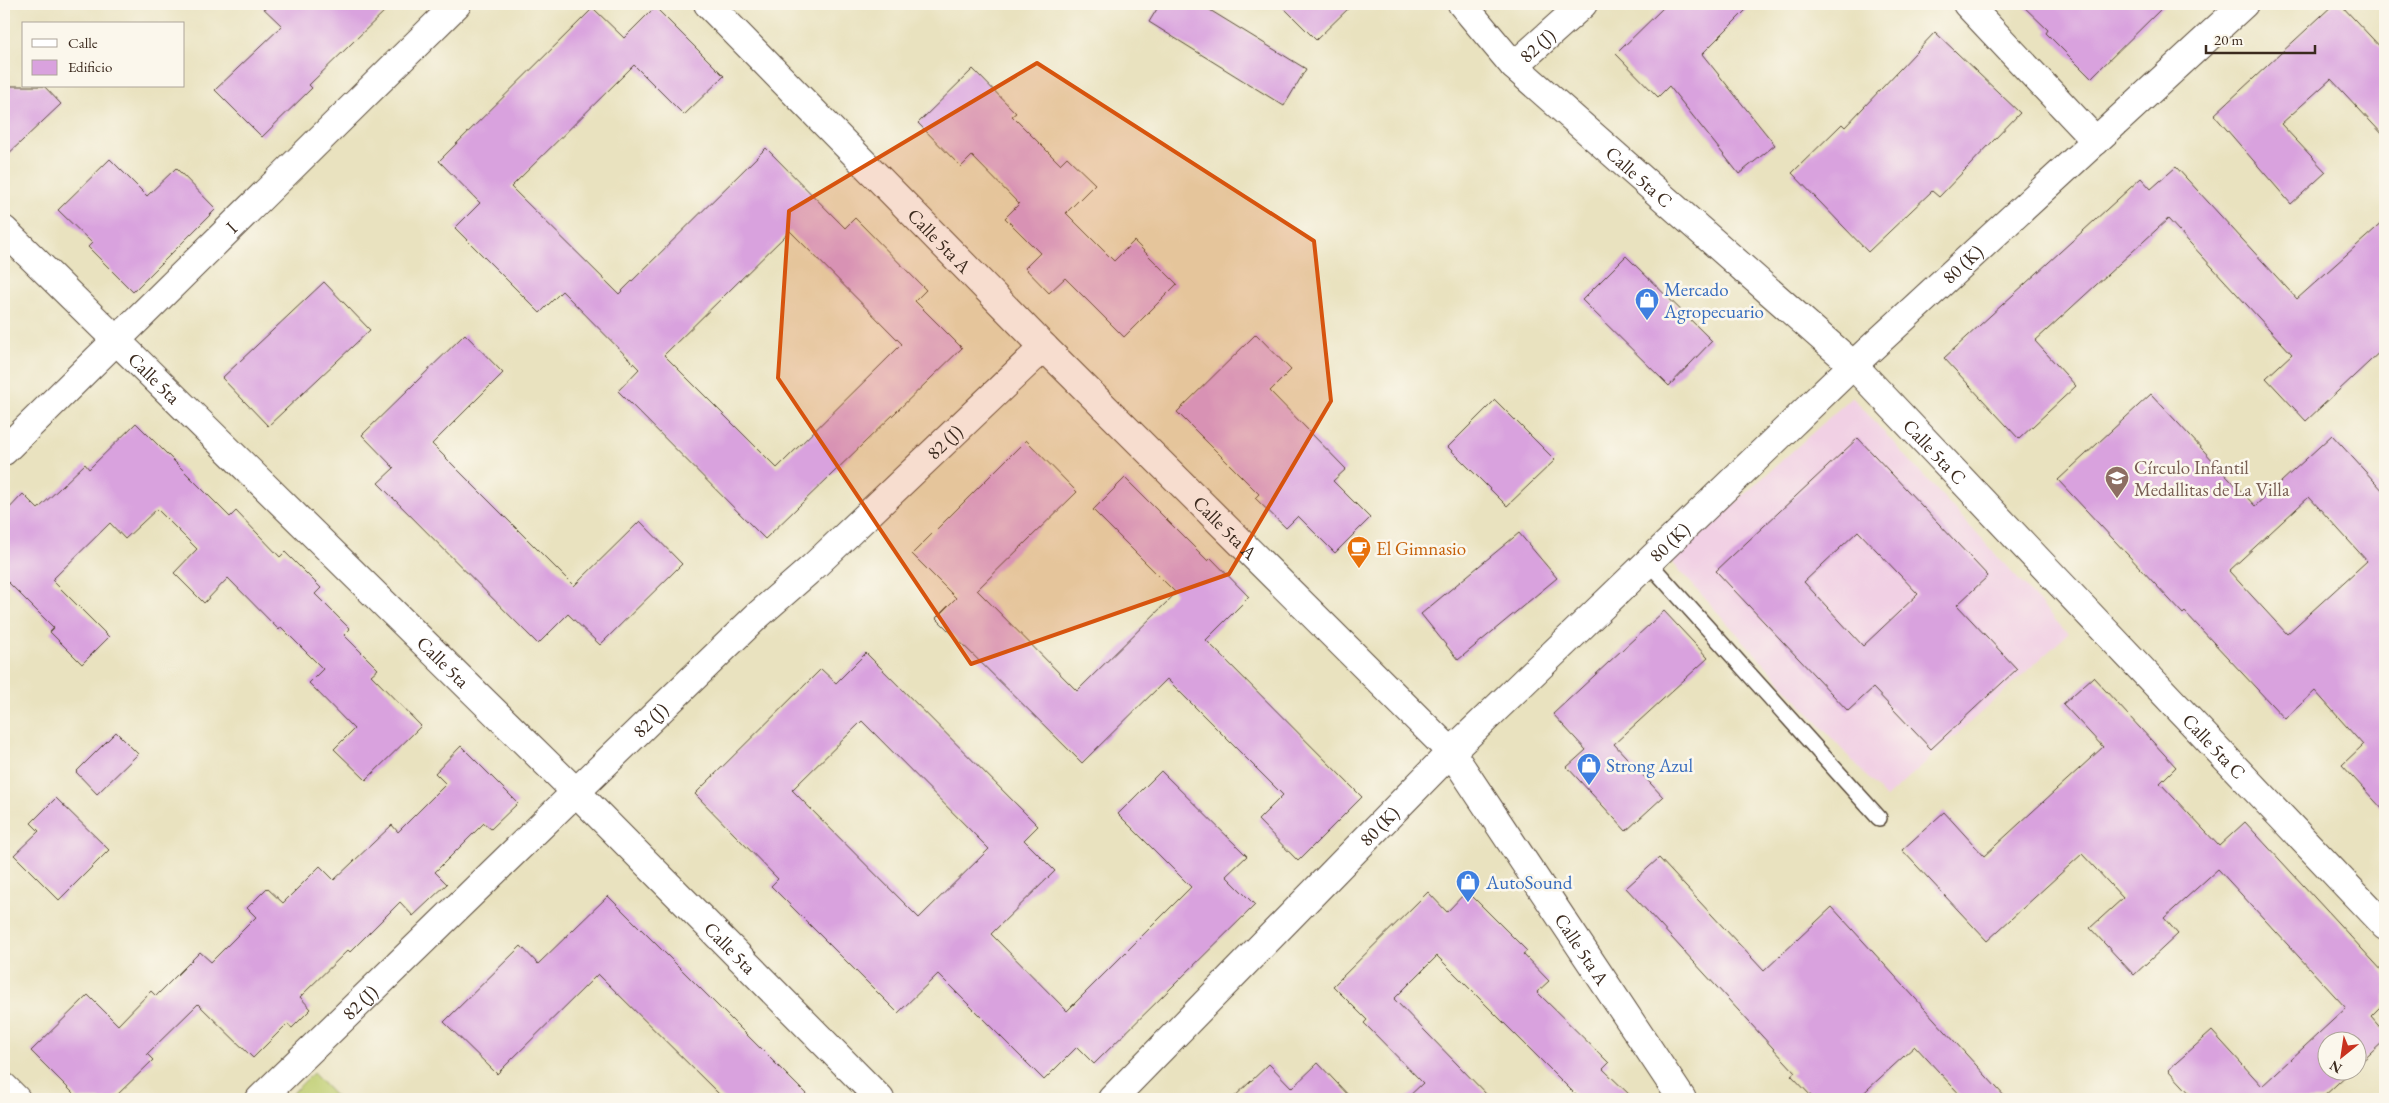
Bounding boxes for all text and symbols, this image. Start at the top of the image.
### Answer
legend [22,22,185,88]
scale bar [2206,22,2315,54]
street label: 82 (J) [1514,23,1561,68]
text: 20 m [2214,30,2243,49]
text: Calle [68,33,98,52]
text: Edificio [68,57,112,76]
street label: Calle 5ta C [1600,141,1678,213]
street label: Calle 5ta A [902,203,977,279]
street label: I [220,216,243,238]
street label: 80 (K) [1937,239,1988,290]
place label: Mercado Agropecuario [1663,277,1764,324]
shop icon: Mercado Agropecuario [1634,287,1660,321]
street label: Calle 5ta [123,347,186,410]
street label: Calle 5ta C [1897,414,1972,490]
street label: 82 (J) [922,419,968,465]
place label: Círculo Infantil Medallitas de La Villa [2134,455,2290,502]
school or university icon: Círculo Infantil Medallitas de La Villa [2104,465,2130,499]
street label: Calle 5ta A [1187,490,1263,566]
street label: 80 (K) [1644,517,1695,568]
cafe icon: El Gimnasio [1346,535,1372,569]
place label: El Gimnasio [1376,536,1466,561]
street label: Calle 5ta [411,631,475,694]
street label: 82 (J) [627,697,674,743]
street label: Calle 5ta C [2177,708,2251,784]
shop icon: Strong Azul [1576,752,1602,786]
place label: Strong Azul [1606,753,1694,778]
street label: 80 (K) [1354,801,1405,852]
shop icon: AutoSound [1455,869,1481,903]
place label: AutoSound [1485,870,1573,895]
street label: Calle 5ta A [1549,909,1615,991]
street label: Calle 5ta [698,916,762,980]
street label: 82 (J) [337,979,383,1026]
north arrow [2316,1030,2366,1080]
text: N [2326,1056,2345,1078]

